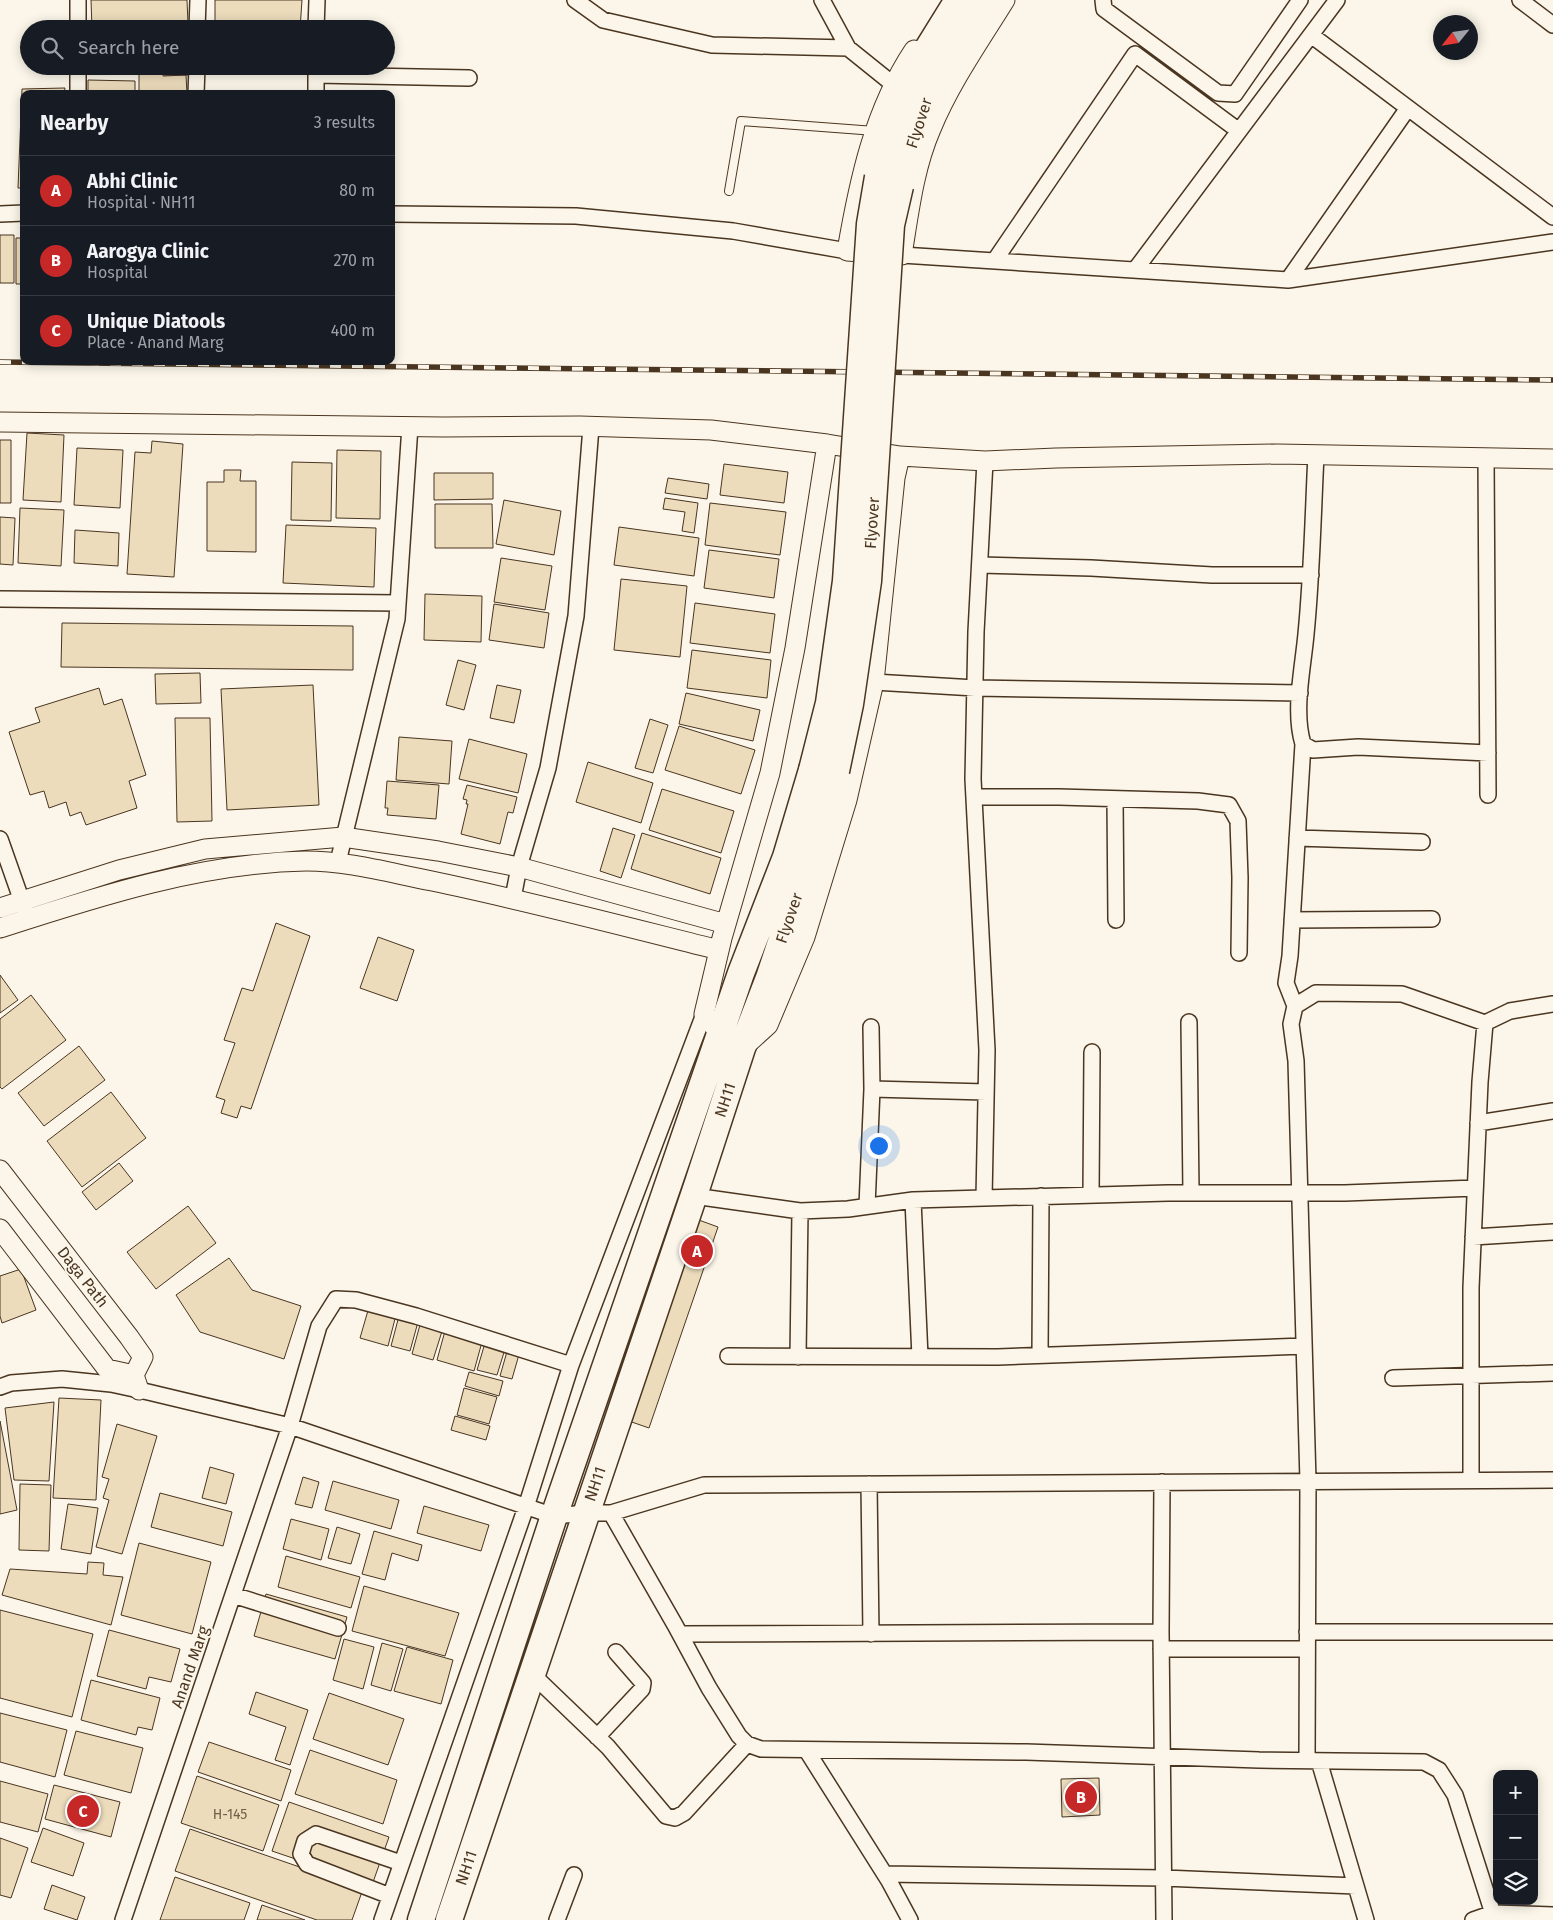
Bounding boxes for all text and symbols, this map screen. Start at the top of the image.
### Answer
north arrow [1433,15,1478,60]
search box [20,20,395,75]
icon: search [38,34,66,62]
text: Search here [78,36,179,59]
street label: Flyover [902,95,936,151]
text: Nearby [40,110,108,136]
text: 3 results [314,113,375,132]
text: Abhi Clinic [87,170,178,193]
text: A [51,181,61,200]
text: 80 m [339,181,375,200]
text: Hospital · NH11 [87,193,195,212]
text: Aarogya Clinic [87,240,209,263]
text: B [51,251,61,270]
text: 270 m [333,251,375,270]
text: Hospital [87,263,148,282]
text: Unique Diatools [87,310,225,333]
text: C [51,321,61,340]
text: 400 m [331,321,375,340]
text: Place · Anand Marg [87,333,224,352]
street label: Flyover [861,496,883,550]
street label: Flyover [772,890,807,946]
street label: NH11 [710,1080,740,1120]
your location [866,1133,892,1159]
pin: A [681,1232,713,1270]
street label: Daga Path [53,1243,113,1311]
street label: NH11 [580,1464,610,1504]
street label: Anand Marg [167,1623,213,1711]
map controls [1493,1770,1538,1905]
button: + [1493,1770,1538,1815]
pin: B [1065,1778,1097,1816]
pin: C [67,1792,99,1830]
house number: H-145 [213,1806,247,1823]
button: − [1493,1815,1538,1860]
street label: NH11 [451,1848,481,1888]
button: layers [1493,1860,1538,1905]

